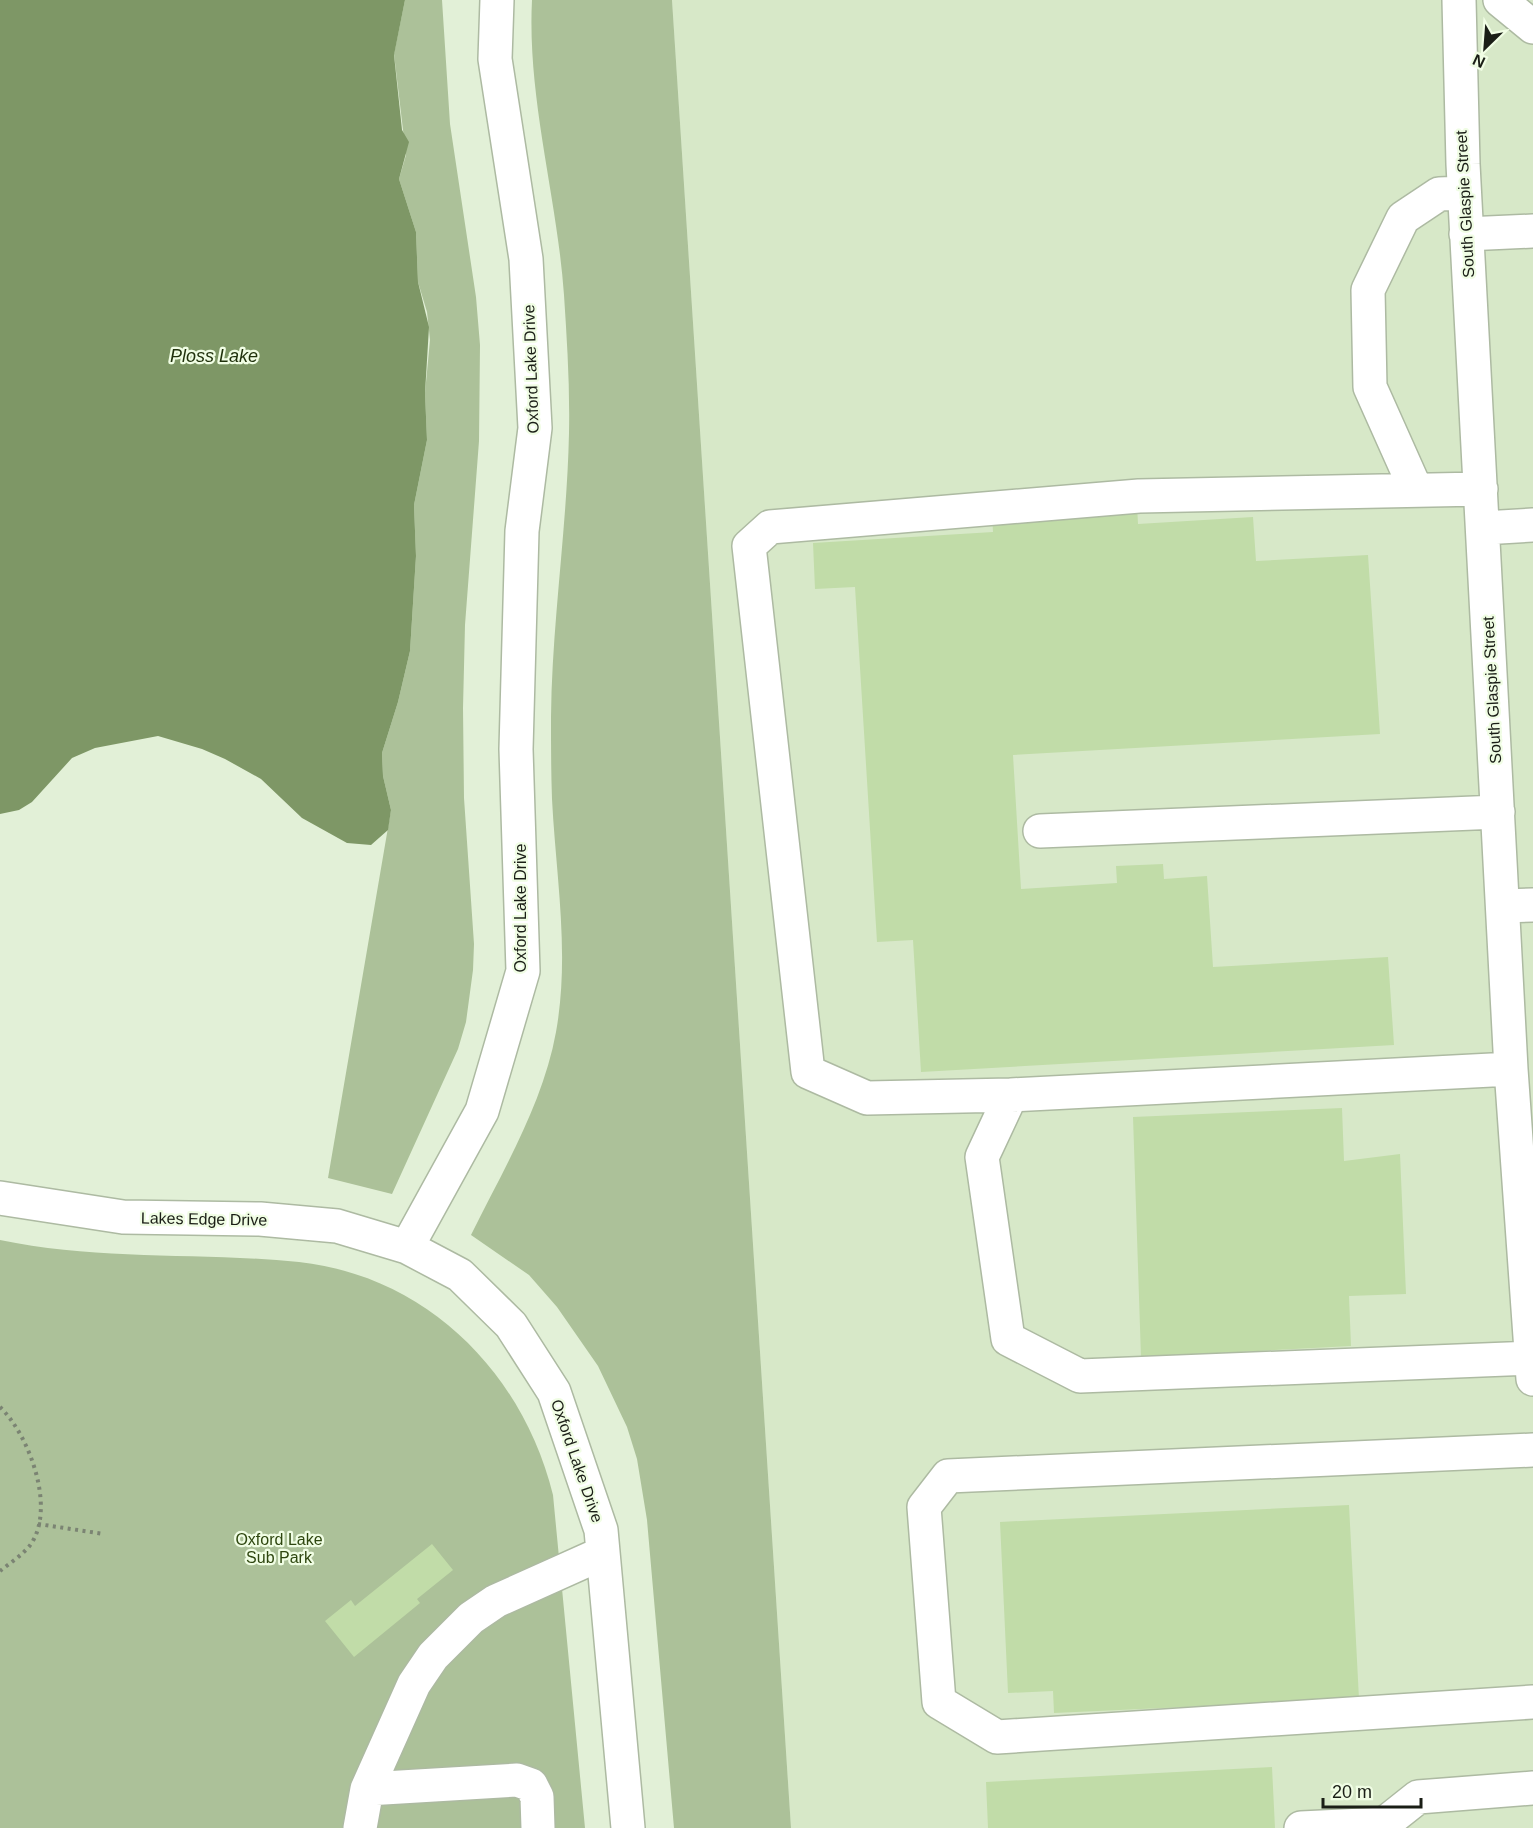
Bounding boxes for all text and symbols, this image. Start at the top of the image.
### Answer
north arrow [1455,18,1515,78]
text: N [1470,51,1488,71]
street label: South Glaspie Street [1453,129,1477,278]
street label: Oxford Lake Drive [520,304,542,434]
water label: Ploss Lake [170,346,258,366]
street label: South Glaspie Street [1480,615,1504,764]
street label: Oxford Lake Drive [512,843,529,972]
street label: Lakes Edge Drive [141,1209,267,1229]
street label: Oxford Lake Drive [548,1397,606,1525]
park label: Oxford Lake Sub Park [235,1531,323,1566]
scale bar [1323,1771,1420,1809]
text: 20 m [1332,1782,1372,1802]

